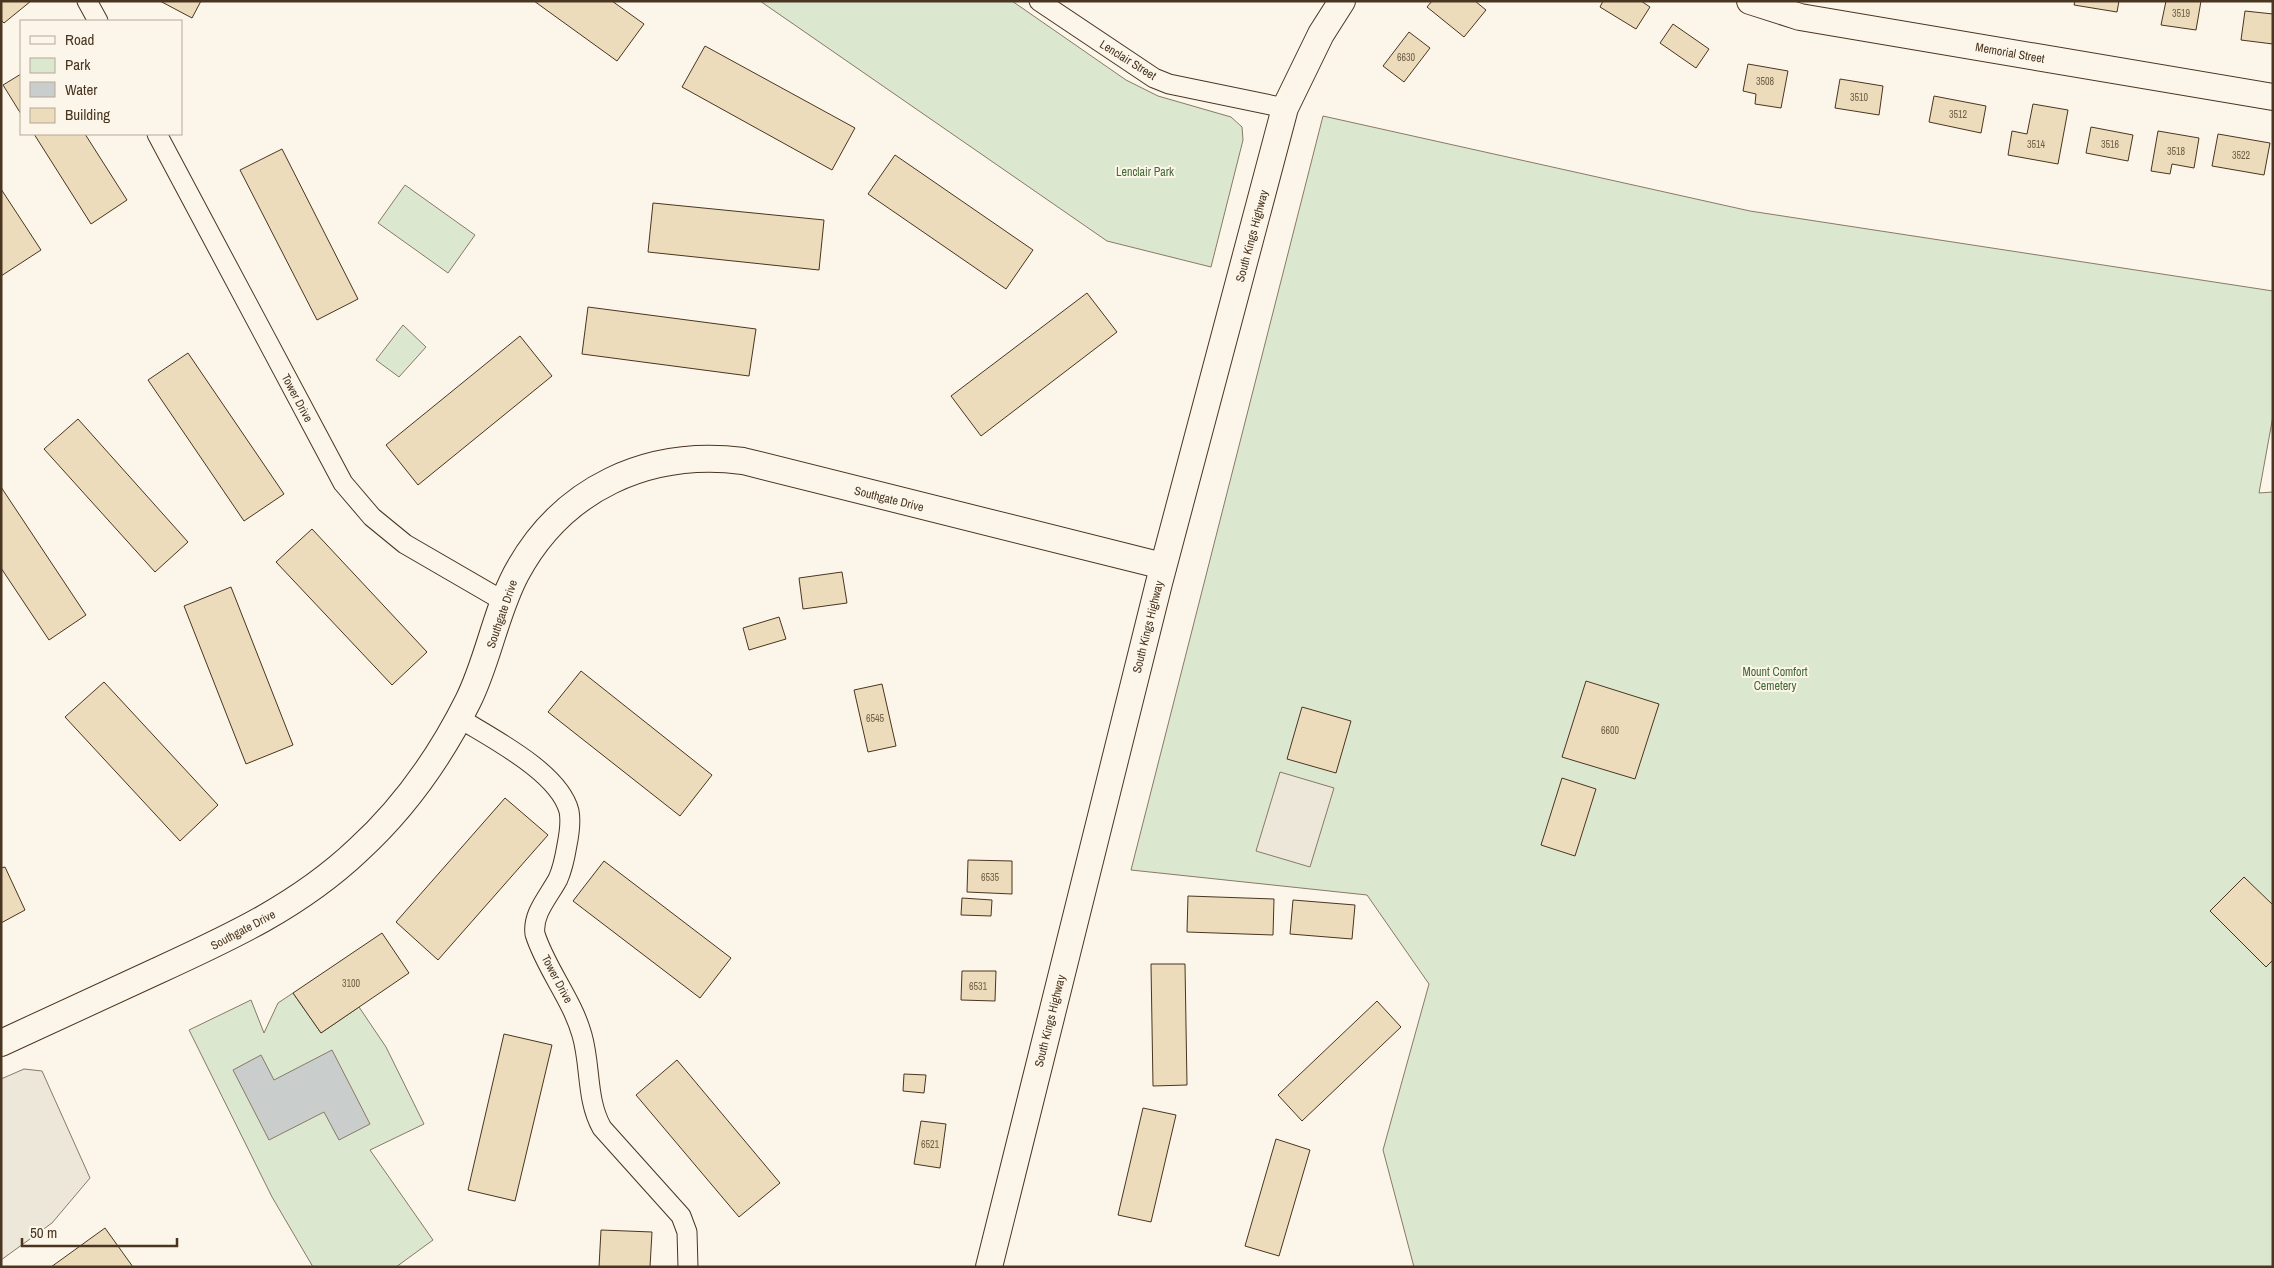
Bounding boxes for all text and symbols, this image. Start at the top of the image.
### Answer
house number: 3519 [2172,7,2191,20]
legend [20,20,182,135]
text: Road [65,29,94,50]
street label: Lenclair Street [1097,36,1160,84]
street label: Memorial Street [1974,39,2046,67]
house number: 6630 [1397,51,1416,64]
text: Park [65,54,91,75]
house number: 3508 [1756,75,1775,88]
text: Water [65,79,97,100]
house number: 3510 [1850,91,1869,104]
text: Building [65,104,110,125]
house number: 3512 [1949,108,1968,121]
house number: 3514 [2027,138,2046,151]
house number: 3516 [2101,138,2120,151]
house number: 3518 [2167,145,2186,158]
house number: 3522 [2232,149,2251,162]
park label: Lenclair Park [1116,164,1174,180]
street label: South Kings Highway [1232,188,1272,284]
street label: Tower Drive [278,371,316,425]
street label: Southgate Drive [853,483,925,515]
street label: Southgate Drive [483,578,521,650]
street label: South Kings Highway [1129,579,1167,675]
park label: Mount Comfort Cemetery [1742,664,1808,694]
house number: 6545 [866,712,885,725]
house number: 6600 [1601,724,1620,737]
house number: 6535 [981,871,1000,884]
street label: Southgate Drive [208,906,278,954]
street label: Tower Drive [538,952,576,1006]
street label: South Kings Highway [1031,973,1069,1069]
house number: 3100 [342,977,361,990]
house number: 6531 [969,980,988,993]
house number: 6521 [921,1138,940,1151]
scale bar [22,1216,178,1248]
text: 50 m [30,1222,57,1243]

